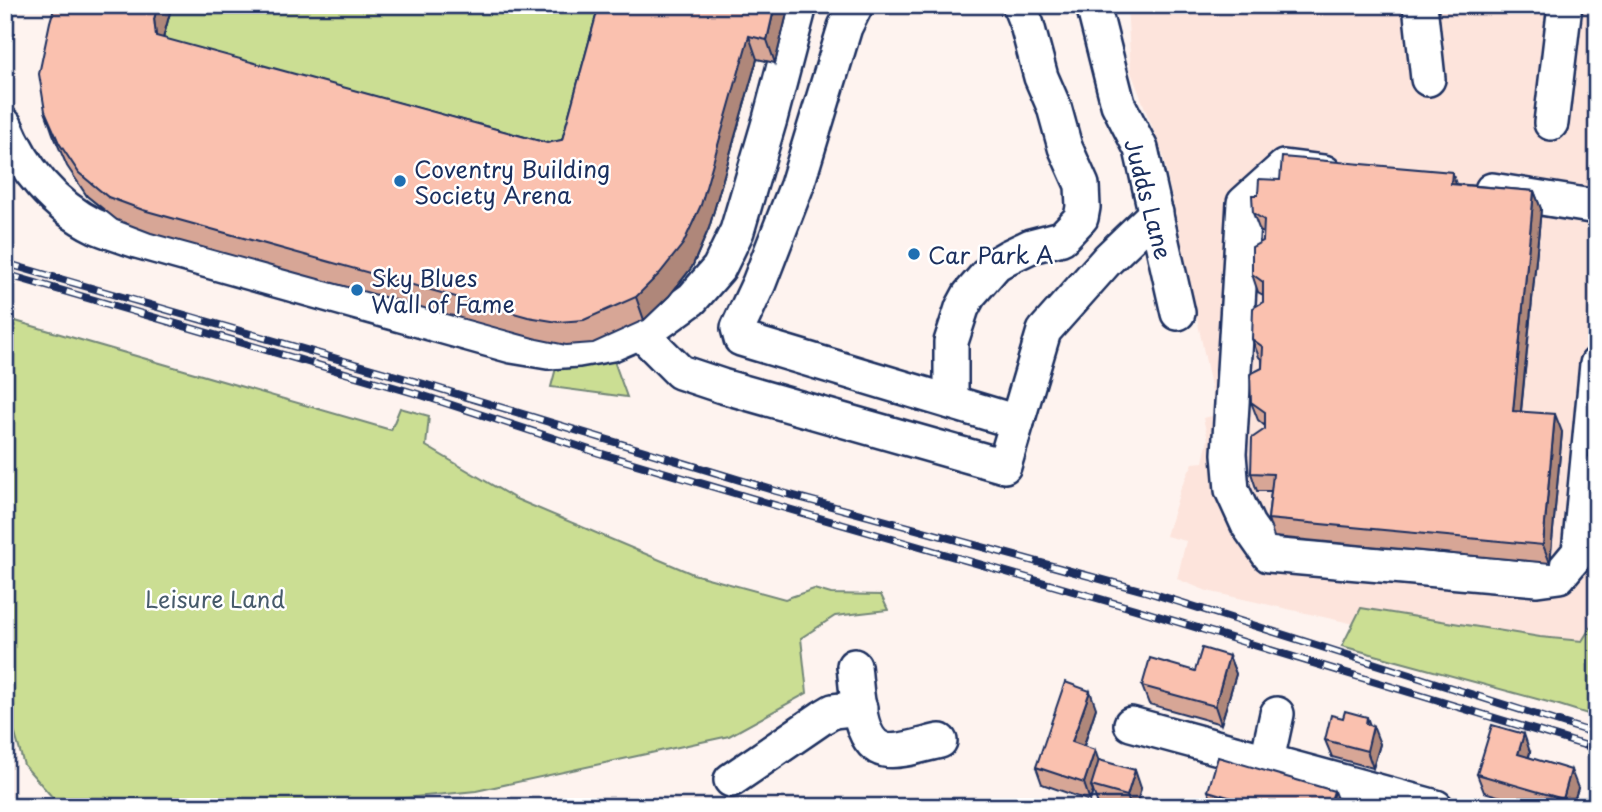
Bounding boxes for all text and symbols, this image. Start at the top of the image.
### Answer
street label: Judds Lane [1116,135,1182,263]
place label: Coventry Building Society Arena [414,151,610,212]
marker: Coventry Building Society Arena [392,173,408,189]
place label: Car Park A [928,237,1054,272]
marker: Car Park A [906,246,922,262]
place label: Sky Blues Wall of Fame [371,260,515,321]
marker: Sky Blues Wall of Fame [349,282,365,298]
park label: Leisure Land [145,581,285,616]

